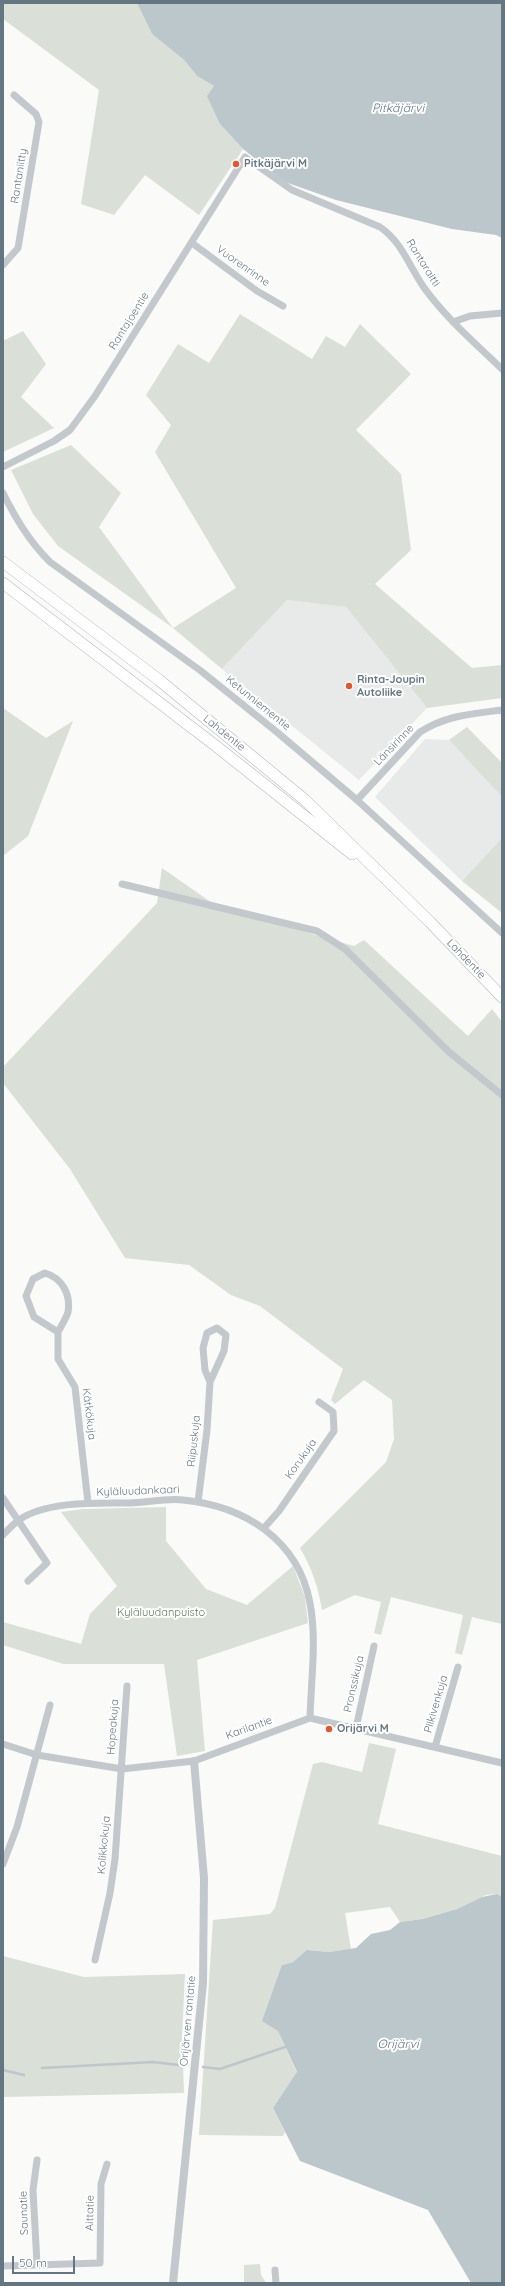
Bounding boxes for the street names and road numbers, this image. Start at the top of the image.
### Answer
street label: Rantaniitty [8,148,30,204]
street label: Rantaraitti [403,237,443,289]
street label: Vuorenrinne [214,243,272,289]
street label: Rantajoentie [106,290,152,352]
street label: Ketunniementie [223,673,293,733]
street label: Lahdentie [200,712,248,754]
street label: Länsirinne [371,722,417,768]
street label: Lahdentie [444,936,488,982]
street label: Kätkökuja [79,1387,99,1441]
street label: Riipuskuja [185,1415,203,1467]
street label: Korukuja [282,1436,320,1482]
street label: Kyläluudankaari [96,1483,180,1499]
street label: Pronssikuja [341,1654,367,1714]
street label: Piikivenkuja [421,1674,451,1734]
street label: Hopeakuja [104,1699,122,1755]
street label: Karilantie [224,1713,274,1743]
street label: Kolikkokuja [95,1815,113,1875]
street label: Orijärven rantatie [177,1975,199,2067]
street label: Saunatie [17,2191,31,2235]
street label: Aittatie [83,2195,97,2231]

